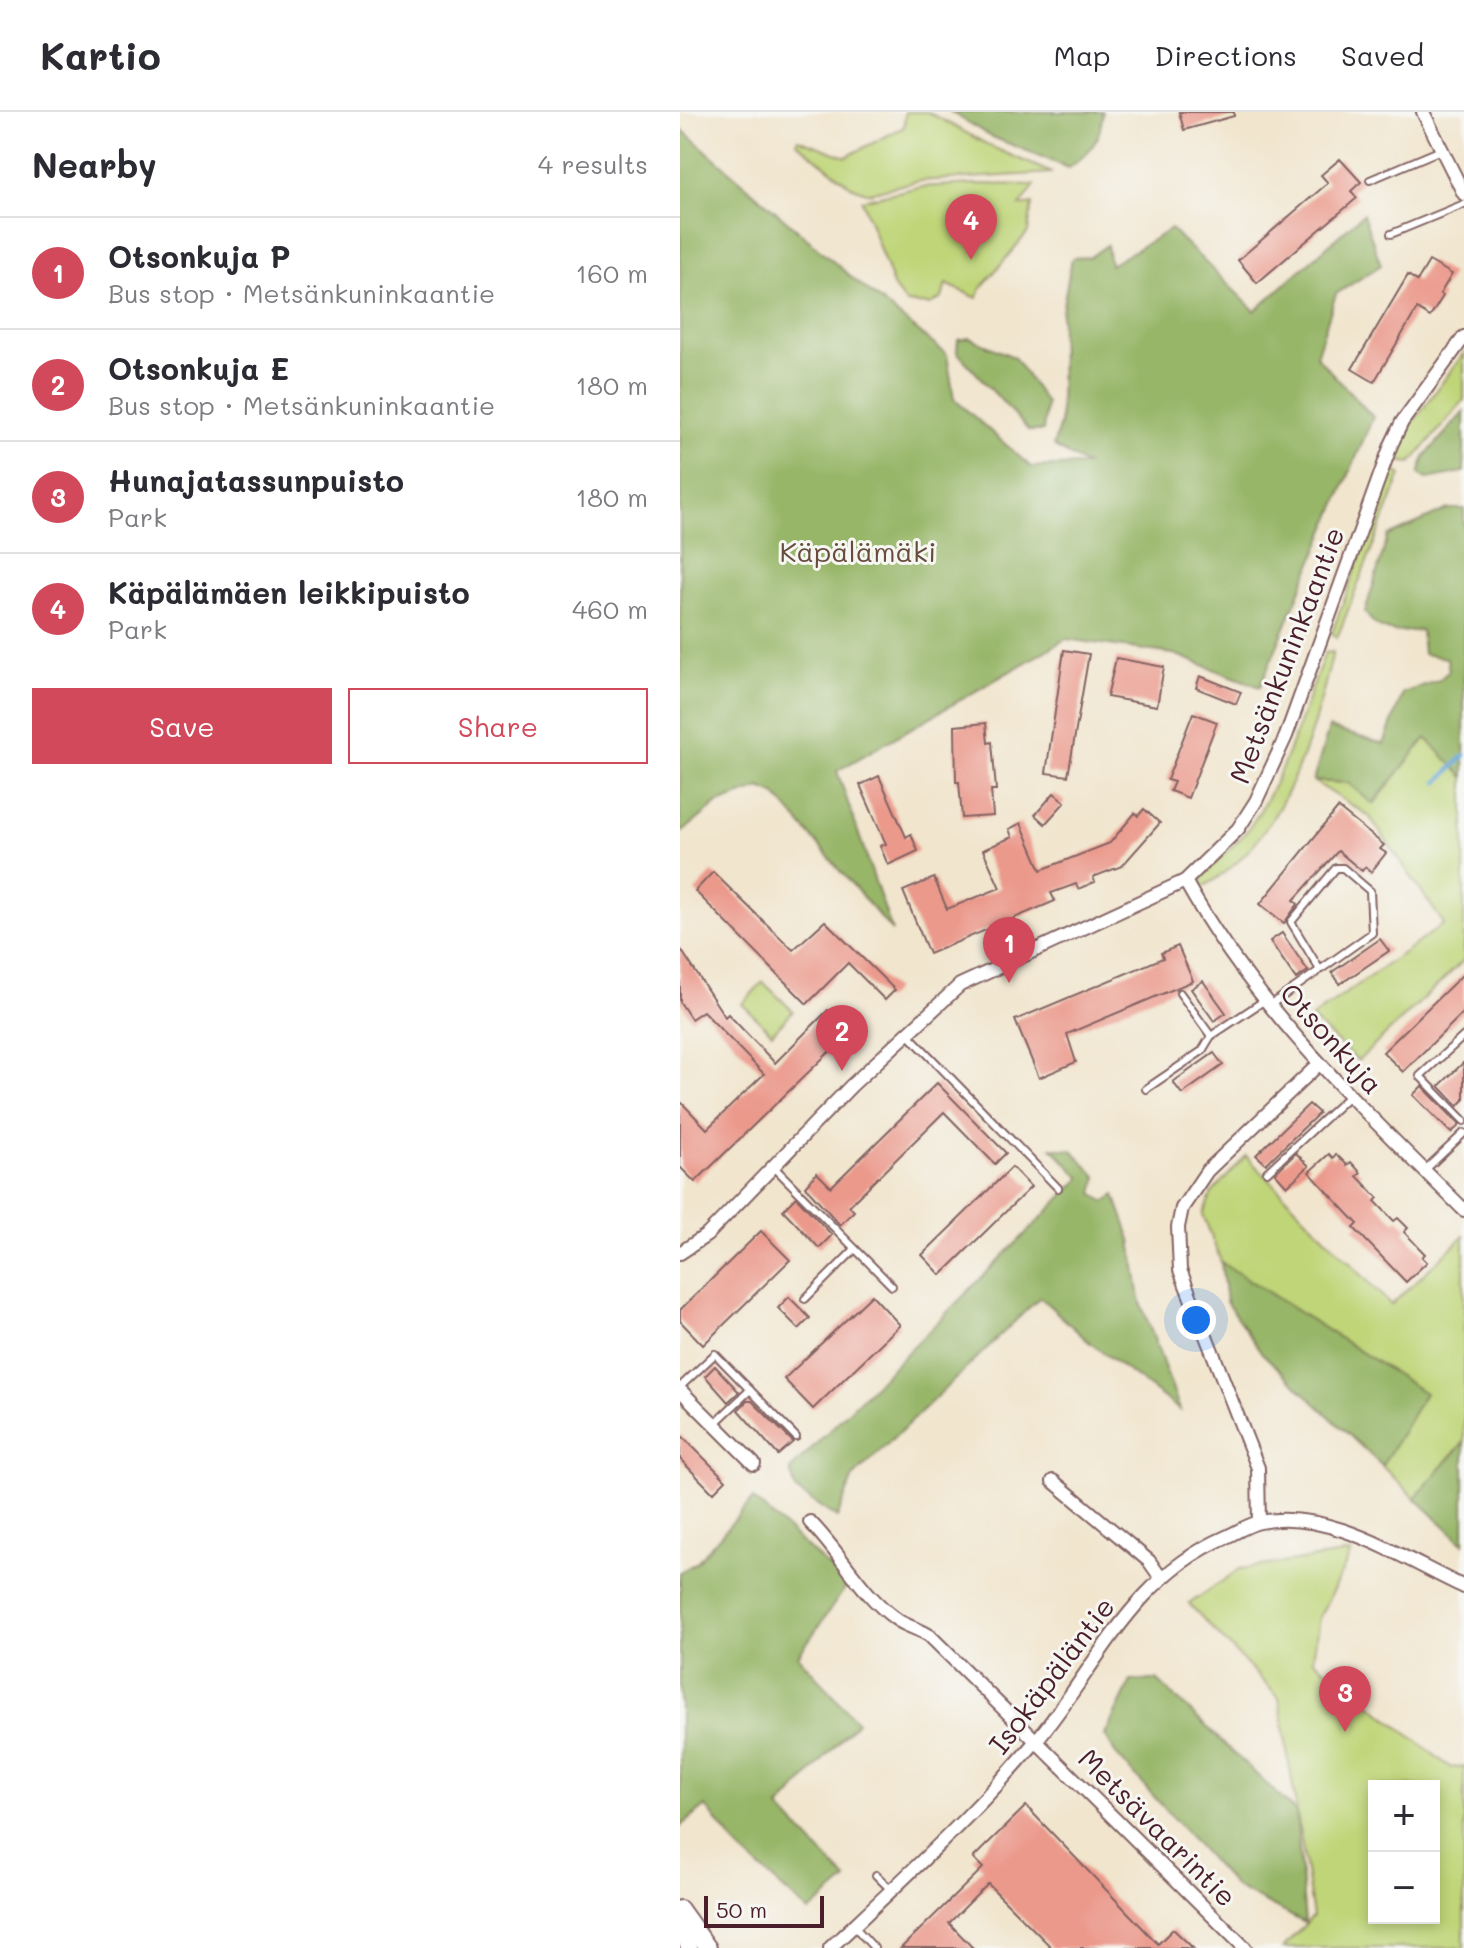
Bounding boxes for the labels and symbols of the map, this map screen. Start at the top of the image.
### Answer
pin: 4 [945,194,997,260]
street label: Metsänkuninkaantie [1220,522,1352,788]
park label: Käpälämäki [780,533,936,569]
pin: 1 [983,917,1035,983]
street label: Otsonkuja [1273,975,1391,1101]
pin: 2 [816,1005,868,1071]
your location [1176,1300,1216,1340]
street label: Isokäpäläntie [980,1589,1122,1761]
pin: 3 [1319,1666,1371,1732]
street label: Metsävaarintie [1071,1740,1245,1914]
scale bar [704,1892,824,1928]

